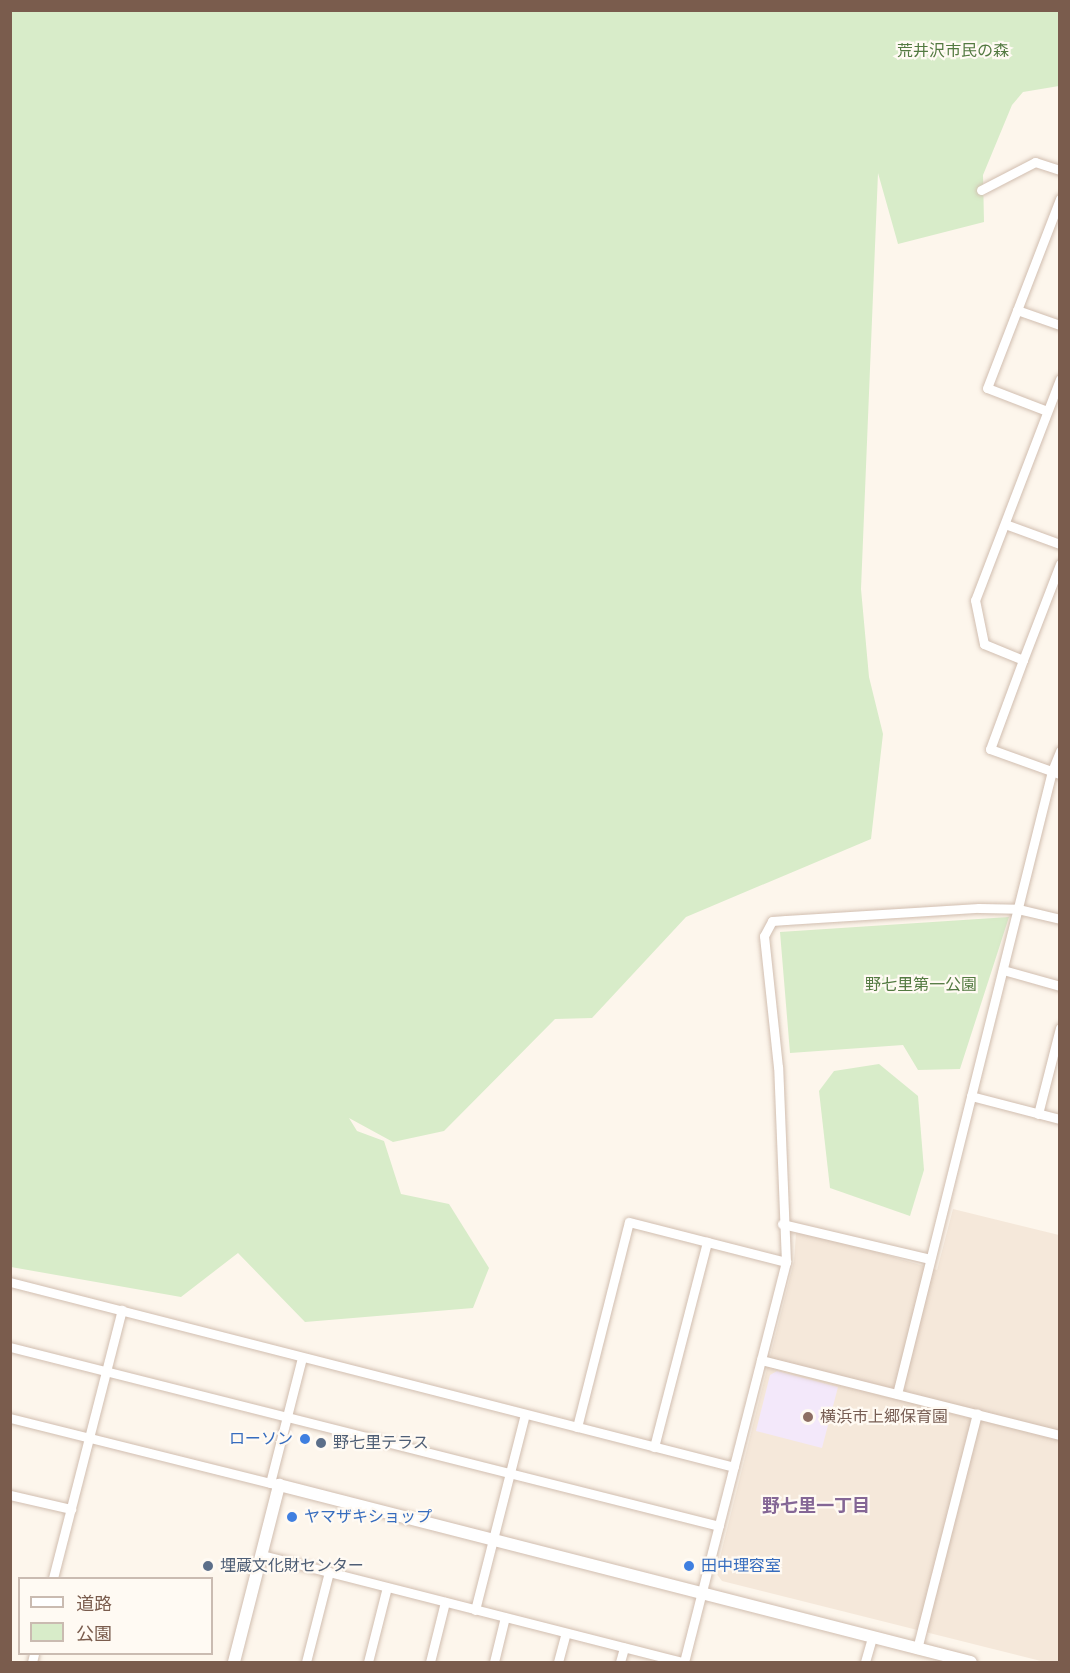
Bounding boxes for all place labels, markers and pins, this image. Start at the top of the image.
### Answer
place label: 横浜市上郷保育園 [820,1407,948,1427]
marker: 横浜市上郷保育園 [801,1410,815,1424]
place label: ローソン [229,1429,293,1449]
marker: ローソン [298,1432,312,1446]
place label: 野七里テラス [333,1433,429,1453]
marker: 野七里テラス [314,1436,328,1450]
place label: ヤマザキショップ [304,1507,432,1527]
marker: ヤマザキショップ [285,1510,299,1524]
place label: 埋蔵文化財センター [220,1556,364,1576]
place label: 田中理容室 [701,1556,781,1576]
marker: 埋蔵文化財センター [201,1559,215,1573]
marker: 田中理容室 [682,1559,696,1573]

